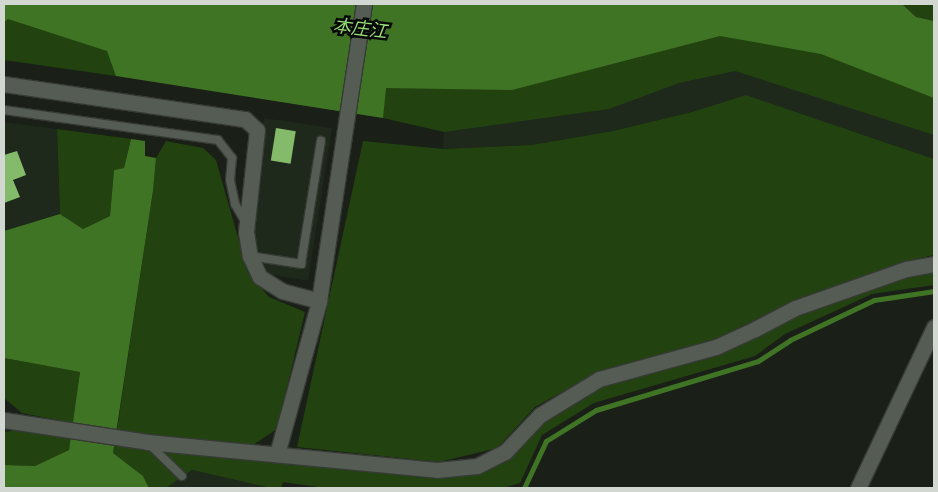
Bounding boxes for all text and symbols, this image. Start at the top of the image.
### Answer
water label: 本庄江 [332,15,388,43]

